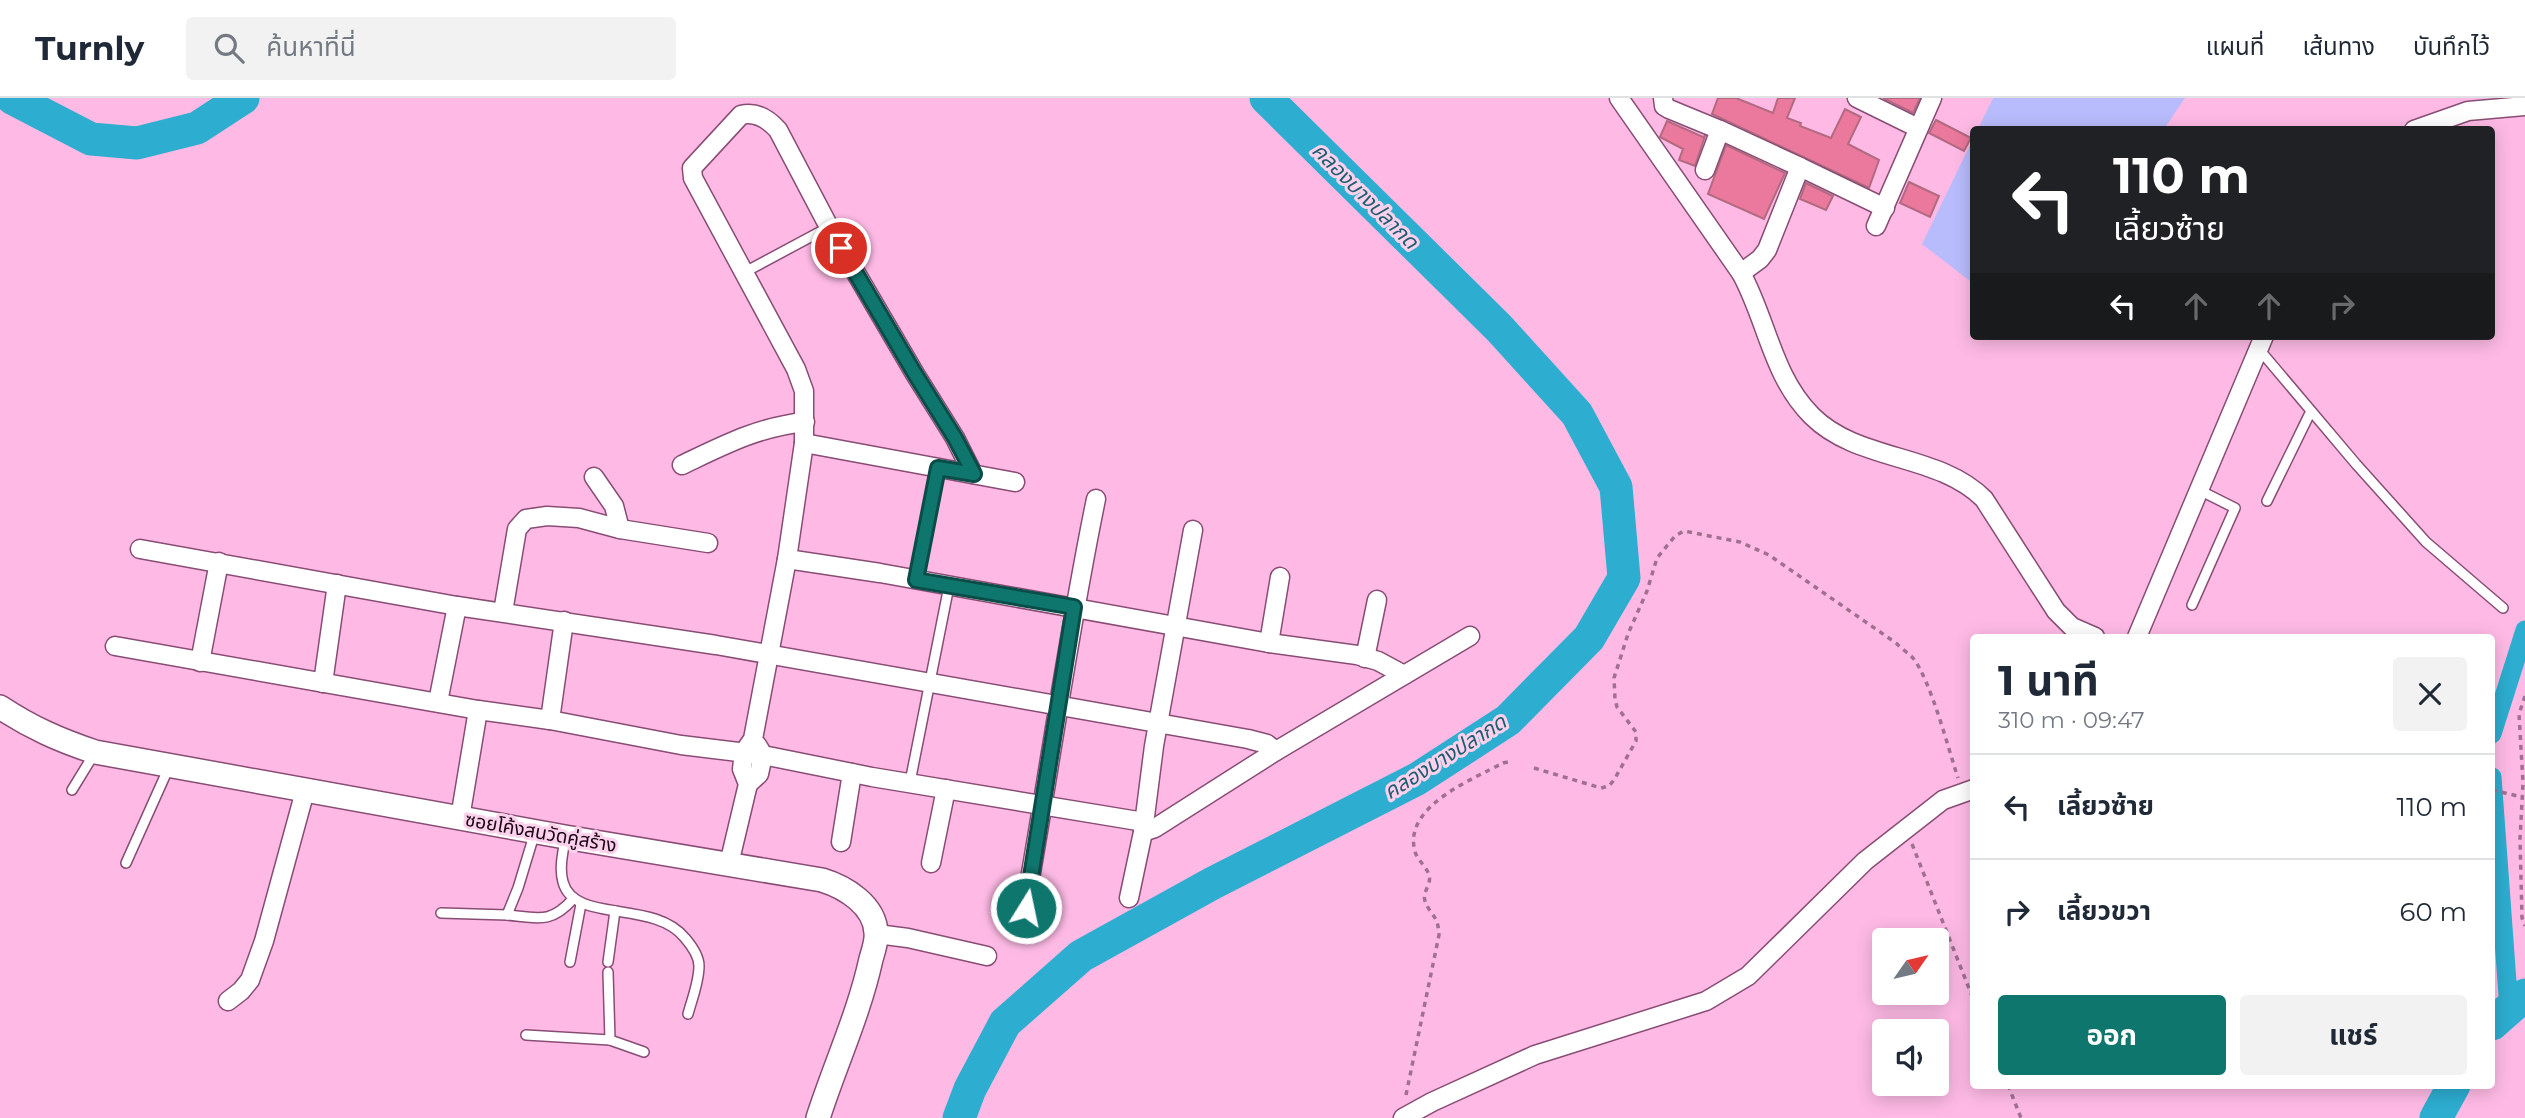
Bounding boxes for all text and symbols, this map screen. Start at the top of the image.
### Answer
search box [186,17,676,80]
text: Turnly [35,28,144,68]
icon: search [210,29,248,67]
text: ค้นหาที่นี่ [266,31,356,63]
text: แผนที่ [2206,32,2264,61]
text: เส้นทาง [2302,32,2375,61]
text: บันทึกไว้ [2413,32,2490,61]
water label: คลองบางปลากด [1307,137,1424,255]
text: 110 m [2113,146,2250,205]
icon: left [1998,154,2089,245]
text: เลี้ยวซ้าย [2113,209,2225,248]
pin [811,218,871,278]
icon: arrive [822,229,860,267]
icon: left [2104,287,2142,325]
icon: ahead [2177,287,2215,325]
icon: ahead [2250,287,2288,325]
icon: right [2323,287,2361,325]
text: 1 นาที [1998,654,2099,706]
button: close [2393,657,2467,731]
text: 310 m · 09:47 [1998,706,2145,734]
water label: คลองบางปลากด [1379,708,1511,804]
icon: left [1998,788,2036,826]
text: เลี้ยวซ้าย [2057,790,2154,822]
text: 110 m [2397,791,2467,823]
street label: ซอยโค้งสนวัดคู่สร้าง [463,808,619,858]
position arrow [989,871,1063,945]
icon: right [1998,893,2036,931]
text: เลี้ยวขวา [2057,895,2151,927]
text: 60 m [2400,896,2467,928]
north arrow [1872,928,1950,1004]
map controls [1872,928,1949,1096]
button: ออก [1998,995,2226,1075]
button: แชร์ [2240,995,2467,1075]
button: sound [1872,1019,1949,1096]

